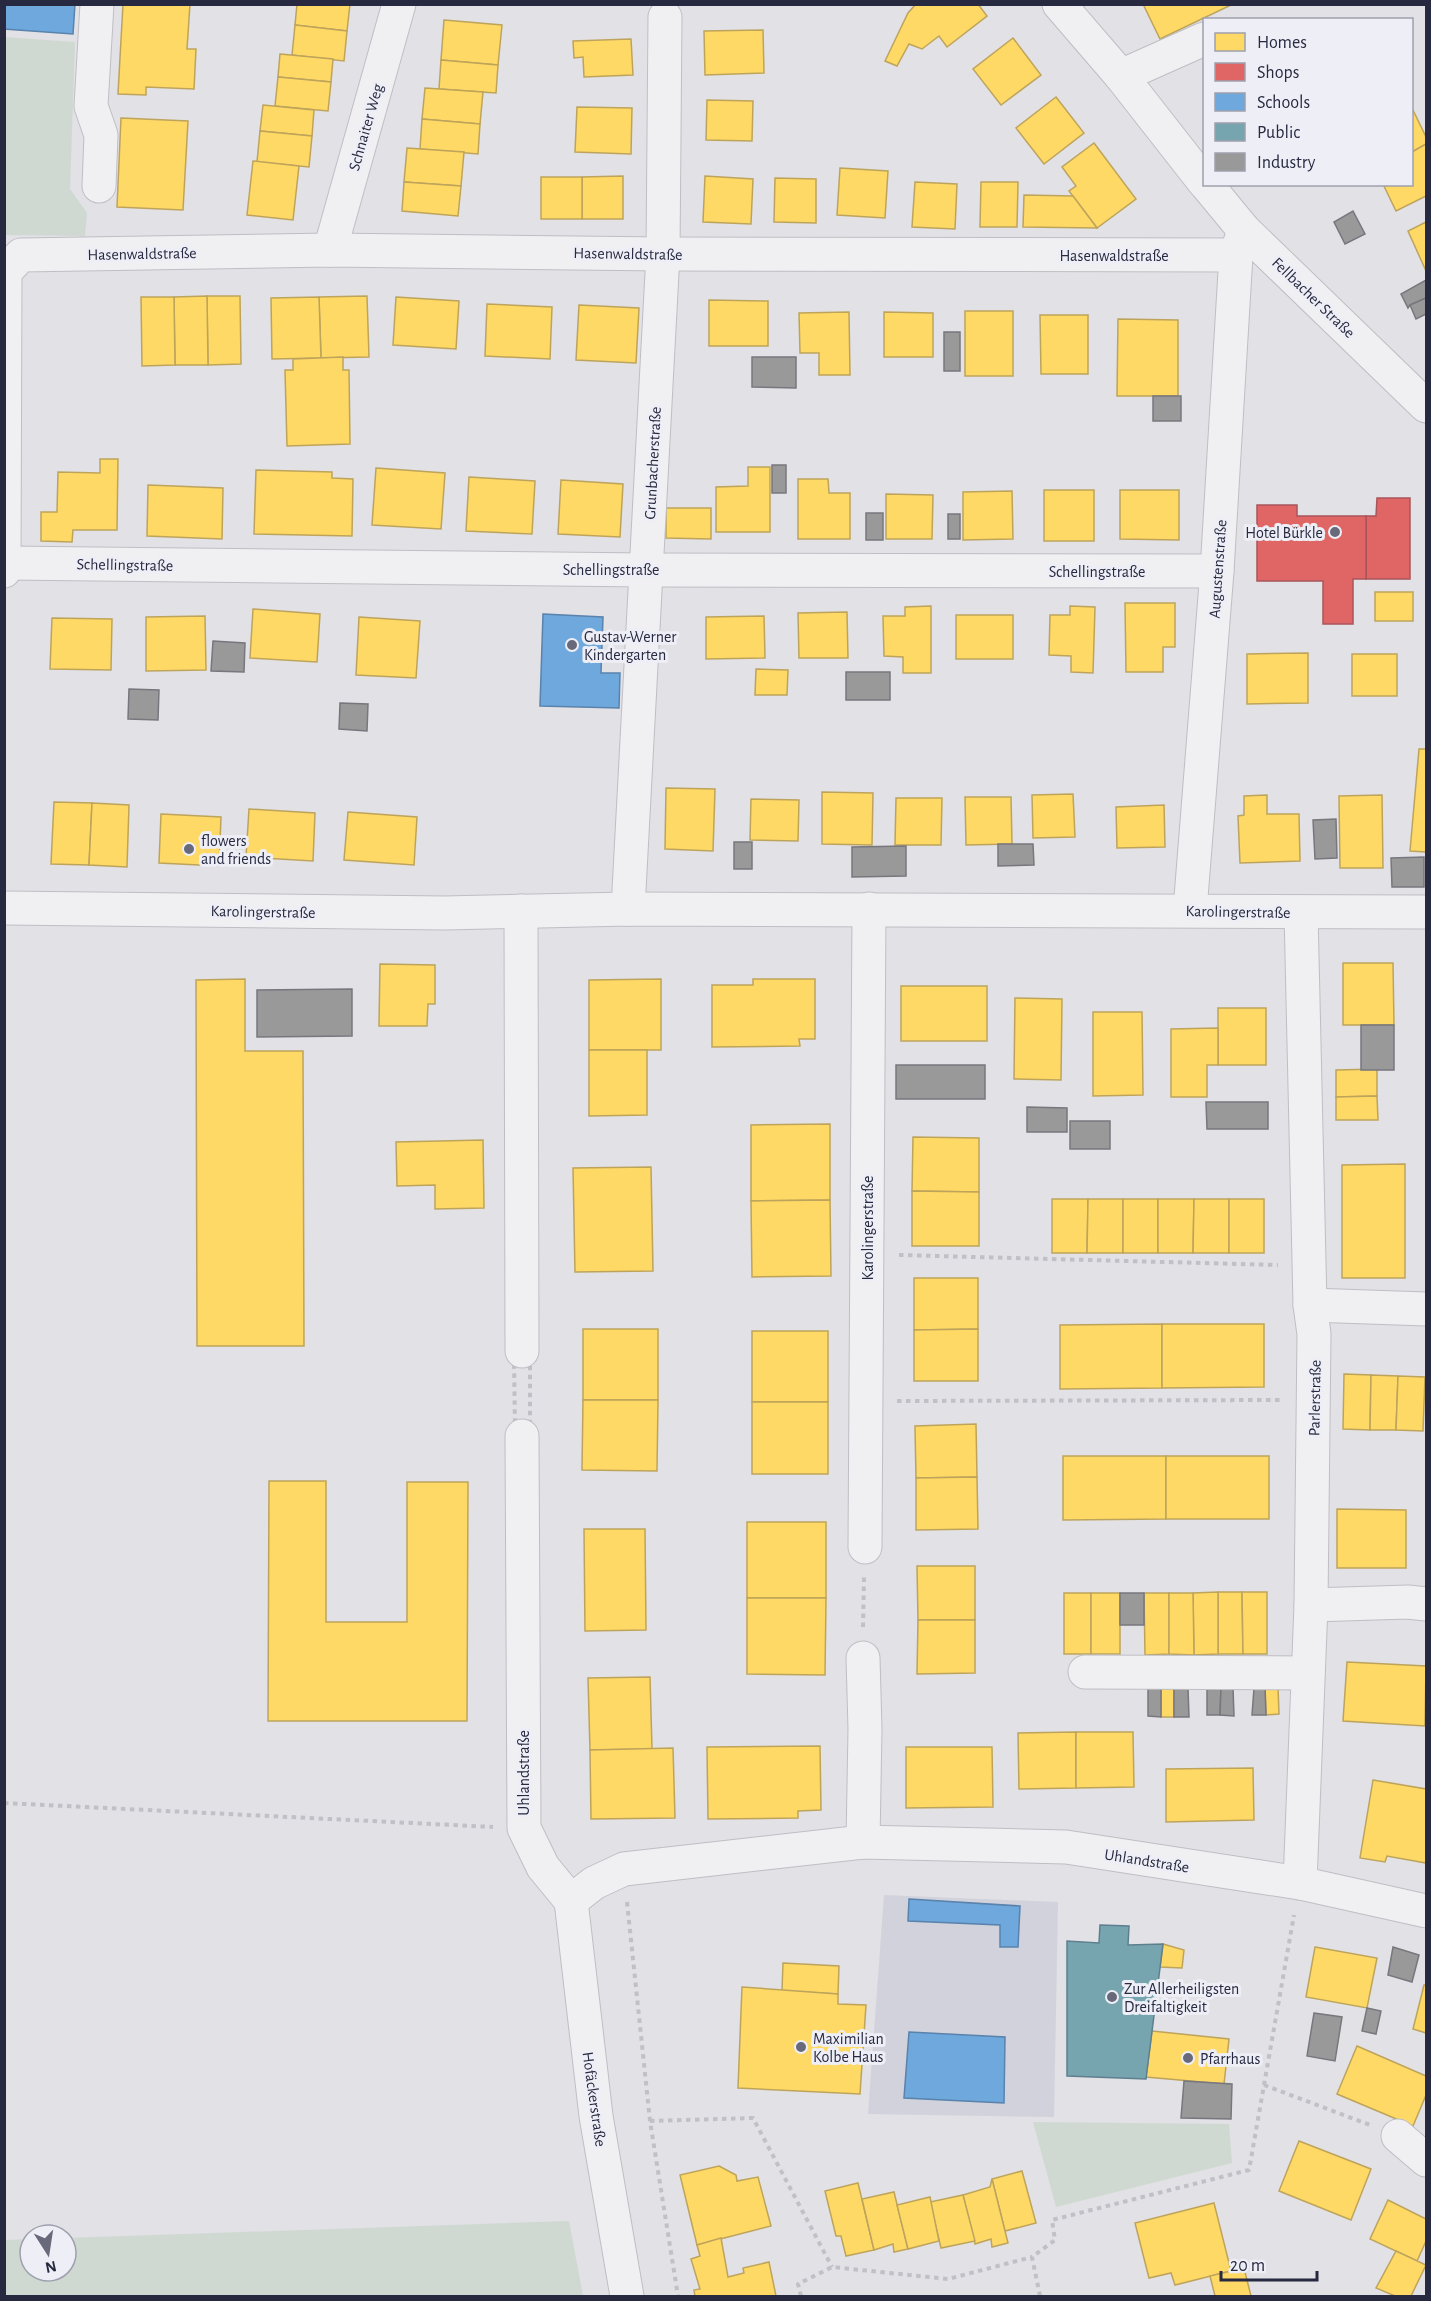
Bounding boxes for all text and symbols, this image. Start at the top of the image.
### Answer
legend [1203,18,1413,186]
text: Homes [1257,34,1307,52]
text: Shops [1257,64,1299,82]
street label: Schnaiter Weg [346,82,386,173]
text: Schools [1257,94,1310,112]
text: Public [1257,124,1300,142]
text: Industry [1257,154,1316,172]
street label: Hasenwaldstraße [87,245,197,263]
street label: Hasenwaldstraße [573,245,683,263]
street label: Hasenwaldstraße [1059,248,1169,264]
street label: Fellbacher Straße [1269,254,1358,341]
street label: Grunbacherstraße [642,406,664,520]
street label: Augustenstraße [1207,519,1229,619]
place label: Hotel Bürkle [1245,525,1323,541]
marker: Hotel Bürkle [1328,525,1342,539]
street label: Schellingstraße [77,556,173,574]
street label: Schellingstraße [563,562,659,578]
street label: Schellingstraße [1049,564,1145,580]
place label: Gustav-Werner Kindergarten [584,629,677,663]
marker: Gustav-Werner Kindergarten [565,638,579,652]
place label: flowers and friends [201,833,271,867]
marker: flowers and friends [182,842,196,856]
street label: Karolingerstraße [210,903,316,921]
street label: Karolingerstraße [1185,903,1291,921]
street label: Karolingerstraße [860,1176,876,1280]
street label: Parlerstraße [1306,1360,1324,1436]
street label: Uhlandstraße [516,1730,532,1816]
street label: Uhlandstraße [1103,1846,1190,1876]
place label: Zur Allerheiligsten Dreifaltigkeit [1124,1981,1239,2015]
marker: Zur Allerheiligsten Dreifaltigkeit [1105,1990,1119,2004]
place label: Maximilian Kolbe Haus [813,2031,884,2065]
marker: Maximilian Kolbe Haus [794,2040,808,2054]
street label: Hofäckerstraße [579,2051,609,2148]
marker: Pfarrhaus [1181,2051,1195,2065]
place label: Pfarrhaus [1200,2051,1260,2067]
north arrow [18,2223,78,2283]
scale bar [1221,2244,1317,2282]
text: 20 m [1230,2257,1265,2275]
text: N [44,2258,58,2276]

